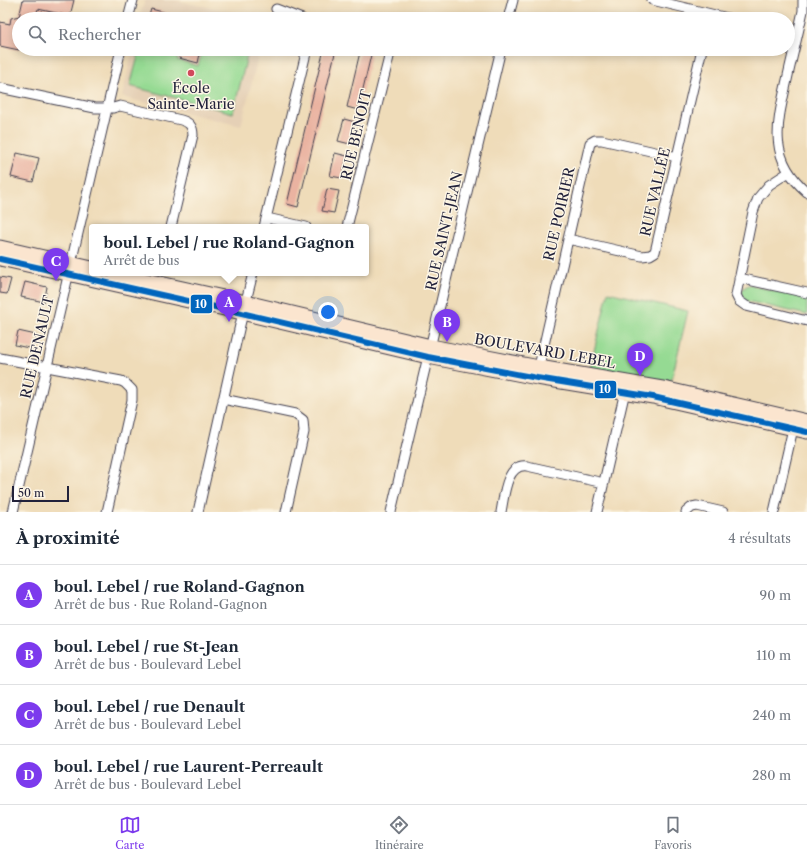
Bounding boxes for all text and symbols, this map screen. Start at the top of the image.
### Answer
search box [12,12,795,56]
icon: search [26,23,48,45]
text: Rechercher [58,25,141,44]
marker: École Sainte-Marie [186,68,196,78]
place label: École Sainte-Marie [147,79,235,113]
street label: RUE BENOIT [337,88,375,182]
street label: RUE VALLÉE [636,146,674,238]
street label: RUE POIRIER [539,165,579,263]
street label: RUE SAINT-JEAN [421,169,467,293]
popup [89,224,369,276]
text: boul. Lebel / rue Roland-Gagnon [104,233,354,252]
pin: C [43,248,69,281]
text: Arrêt de bus [104,252,179,268]
pin: A [216,289,242,322]
street label: RUE DENAULT [16,293,58,400]
line badge: 10 [190,294,213,314]
text: 10 [195,297,207,311]
your location [318,302,338,322]
pin: B [434,309,460,342]
street label: BOULEVARD LEBEL [473,330,617,372]
pin: D [627,343,653,376]
line badge: 10 [594,380,617,399]
text: 10 [599,382,611,396]
scale bar [12,484,69,503]
text: 50 m [18,486,44,500]
text: À proximité [16,528,120,548]
text: 4 résultats [728,530,791,546]
text: boul. Lebel / rue Roland-Gagnon [54,577,305,596]
text: A [24,587,34,603]
text: 90 m [760,587,791,603]
text: Arrêt de bus · Rue Roland-Gagnon [54,596,267,612]
text: boul. Lebel / rue St-Jean [54,637,239,656]
text: B [24,647,34,663]
text: 110 m [756,647,791,663]
text: Arrêt de bus · Boulevard Lebel [54,656,241,672]
text: boul. Lebel / rue Denault [54,697,245,716]
text: C [24,707,34,723]
text: 240 m [752,707,791,723]
text: Arrêt de bus · Boulevard Lebel [54,716,241,732]
text: boul. Lebel / rue Laurent-Perreault [54,757,323,776]
text: D [23,767,35,783]
text: 280 m [752,767,791,783]
text: Arrêt de bus · Boulevard Lebel [54,776,241,792]
tab: Carte [115,814,144,852]
tab: Itinéraire [375,814,424,852]
tab: Favoris [654,814,692,852]

